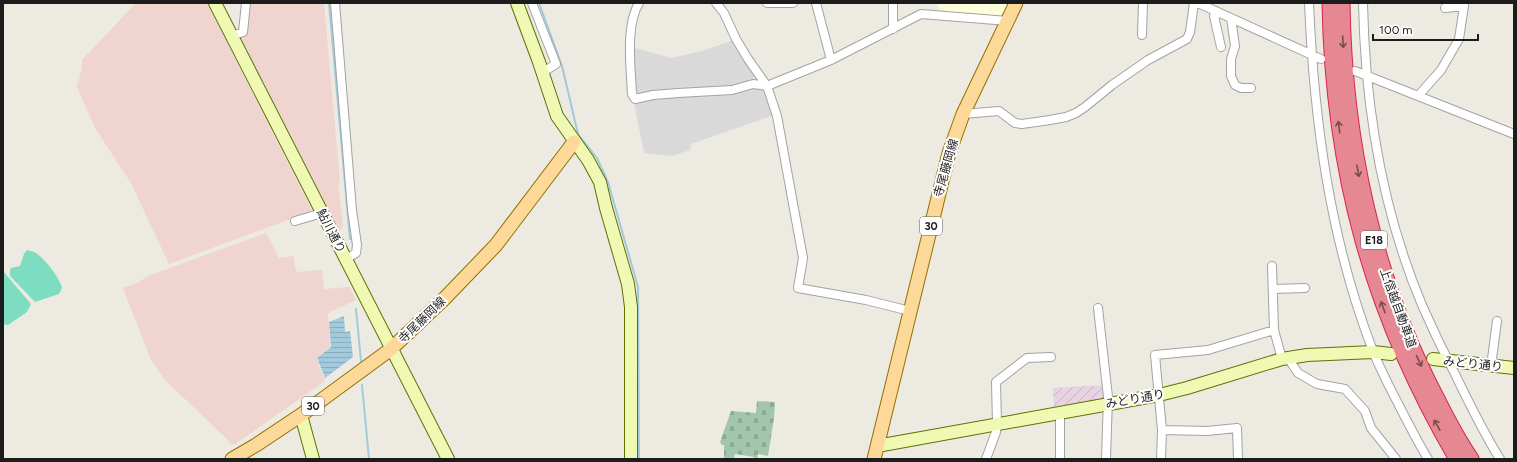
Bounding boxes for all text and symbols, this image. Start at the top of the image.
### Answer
scale bar [1373,16,1478,42]
text: 100 m [1379,23,1413,37]
one-way arrow [1339,35,1347,48]
one-way arrow [1335,121,1343,134]
street label: 寺尾藤岡線 [931,137,961,199]
one-way arrow [1355,164,1363,177]
street label: 鮎川通り [314,206,348,256]
road number: 30 [920,217,942,235]
road number: E18 [1361,231,1387,249]
street label: 上信越自動車道 [1377,266,1419,350]
street label: 寺尾藤岡線 [396,294,448,346]
one-way arrow [1379,302,1387,314]
street label: みどり通り [1442,354,1504,374]
one-way arrow [1415,355,1423,367]
street label: みどり通り [1104,387,1166,411]
road number: 30 [302,397,324,415]
one-way arrow [1433,419,1441,431]

